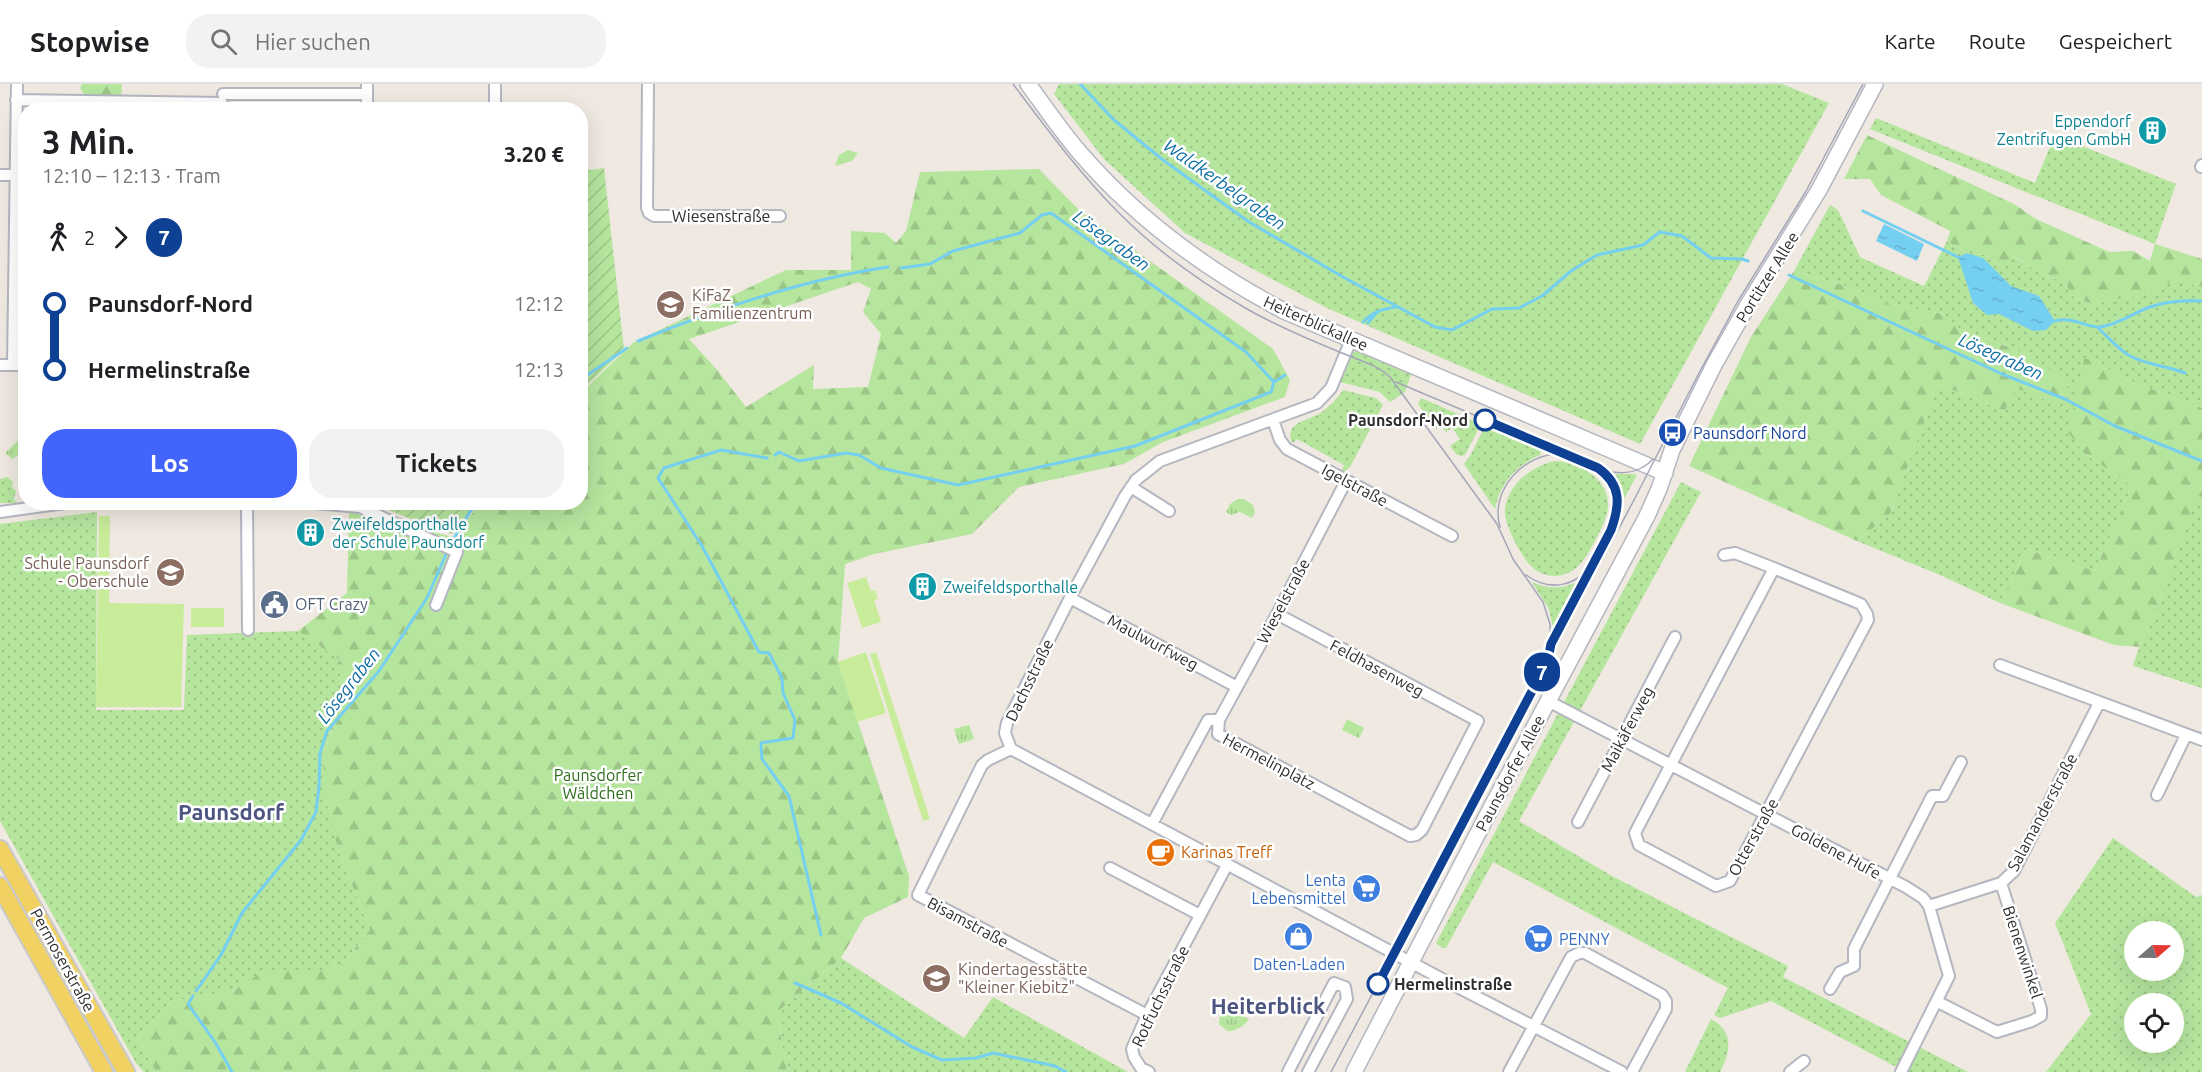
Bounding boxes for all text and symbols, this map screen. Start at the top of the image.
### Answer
search box [186,14,606,68]
icon: search [207,25,240,58]
text: Stopwise [30,26,150,57]
text: Hier suchen [255,29,371,54]
text: Karte [1884,29,1936,53]
text: Route [1969,29,2026,53]
text: Gespeichert [2059,29,2172,53]
place label: Eppendorf Zentrifugen GmbH [1997,112,2132,148]
building icon: Eppendorf Zentrifugen GmbH [2136,114,2168,146]
text: 3 Min. [42,123,134,160]
water label: Waldkerbelgraben [1160,134,1290,234]
text: 3.20 € [504,141,564,166]
text: 12:10 – 12:13 · Tram [42,164,221,187]
water label: Lösegraben [1070,206,1154,274]
street label: Wiesenstraße [672,207,770,225]
icon: walk [42,221,75,254]
icon: forward [104,221,137,254]
text: 7 [158,225,170,249]
text: 2 [84,226,95,249]
street label: Portitzer Allee [1732,228,1802,326]
place label: KiFaZ Familienzentrum [692,286,812,322]
school or university icon: KiFaZ Familienzentrum [655,288,687,320]
text: Paunsdorf-Nord [88,291,253,316]
text: 12:12 [514,292,564,315]
street label: Heiterblickallee [1261,292,1371,354]
water label: Lösegraben [1956,329,2046,383]
text: Hermelinstraße [88,357,251,382]
text: 12:13 [514,358,564,381]
marker: Paunsdorf-Nord [1474,409,1496,431]
place label: Paunsdorf-Nord [1348,411,1468,429]
bus stop icon: Paunsdorf Nord [1656,417,1688,449]
place label: Paunsdorf Nord [1693,424,1807,442]
button: Los [42,429,297,498]
button: Tickets [309,429,564,498]
street label: Igelstraße [1319,460,1391,510]
place label: Zweifeldsporthalle der Schule Paunsdorf [332,515,485,551]
building icon: Zweifeldsporthalle der Schule Paunsdorf [295,517,327,549]
place label: Schule Paunsdorf - Oberschule [24,554,150,590]
street label: Wieselstraße [1253,555,1313,647]
school or university icon: Schule Paunsdorf - Oberschule [154,556,186,588]
building icon: Zweifeldsporthalle [906,571,938,603]
place label: Zweifeldsporthalle [943,578,1078,596]
public building icon: OFT Crazy [258,588,290,620]
place label: OFT Crazy [295,595,368,613]
street label: Maulwurfweg [1105,611,1201,673]
street label: Dachsstraße [1001,636,1057,724]
street label: Feldhasenweg [1327,636,1427,700]
water label: Lösegraben [313,644,383,726]
line badge: 7 [1522,652,1562,692]
text: 7 [1536,660,1548,684]
street label: Maikäferweg [1597,683,1657,775]
street label: Paunsdorfer Allee [1472,712,1548,834]
street label: Hermelinplatz [1220,729,1318,793]
street label: Salamanderstraße [2003,750,2081,874]
park label: Paunsdorfer Wäldchen [554,766,642,802]
street label: Otterstraße [1724,795,1782,879]
district label: Paunsdorf [178,799,285,824]
street label: Goldene Hufe [1788,820,1884,882]
cafe icon: Karinas Treff [1144,836,1176,868]
place label: Karinas Treff [1181,843,1273,861]
place label: Lenta Lebensmittel [1251,871,1346,907]
supermarket icon: Lenta Lebensmittel [1351,873,1383,905]
street label: Bisamstraße [924,893,1012,951]
street label: Bienenwinkel [2000,903,2046,1001]
street label: Permoserstraße [27,905,99,1015]
shop icon: Daten-Laden [1283,920,1315,952]
north arrow [2124,921,2184,981]
map controls [2124,921,2184,1053]
supermarket icon: PENNY [1522,923,1554,955]
place label: PENNY [1559,930,1610,948]
street label: Rotfuchsstraße [1128,942,1192,1050]
place label: Daten-Laden [1253,955,1345,973]
place label: Kindertagesstätte "Kleiner Kiebitz" [958,960,1088,996]
school or university icon: Kindertagesstätte "Kleiner Kiebitz" [921,962,953,994]
marker: Hermelinstraße [1367,973,1389,995]
place label: Hermelinstraße [1394,975,1512,993]
district label: Heiterblick [1211,993,1326,1018]
button: locate [2124,993,2184,1053]

